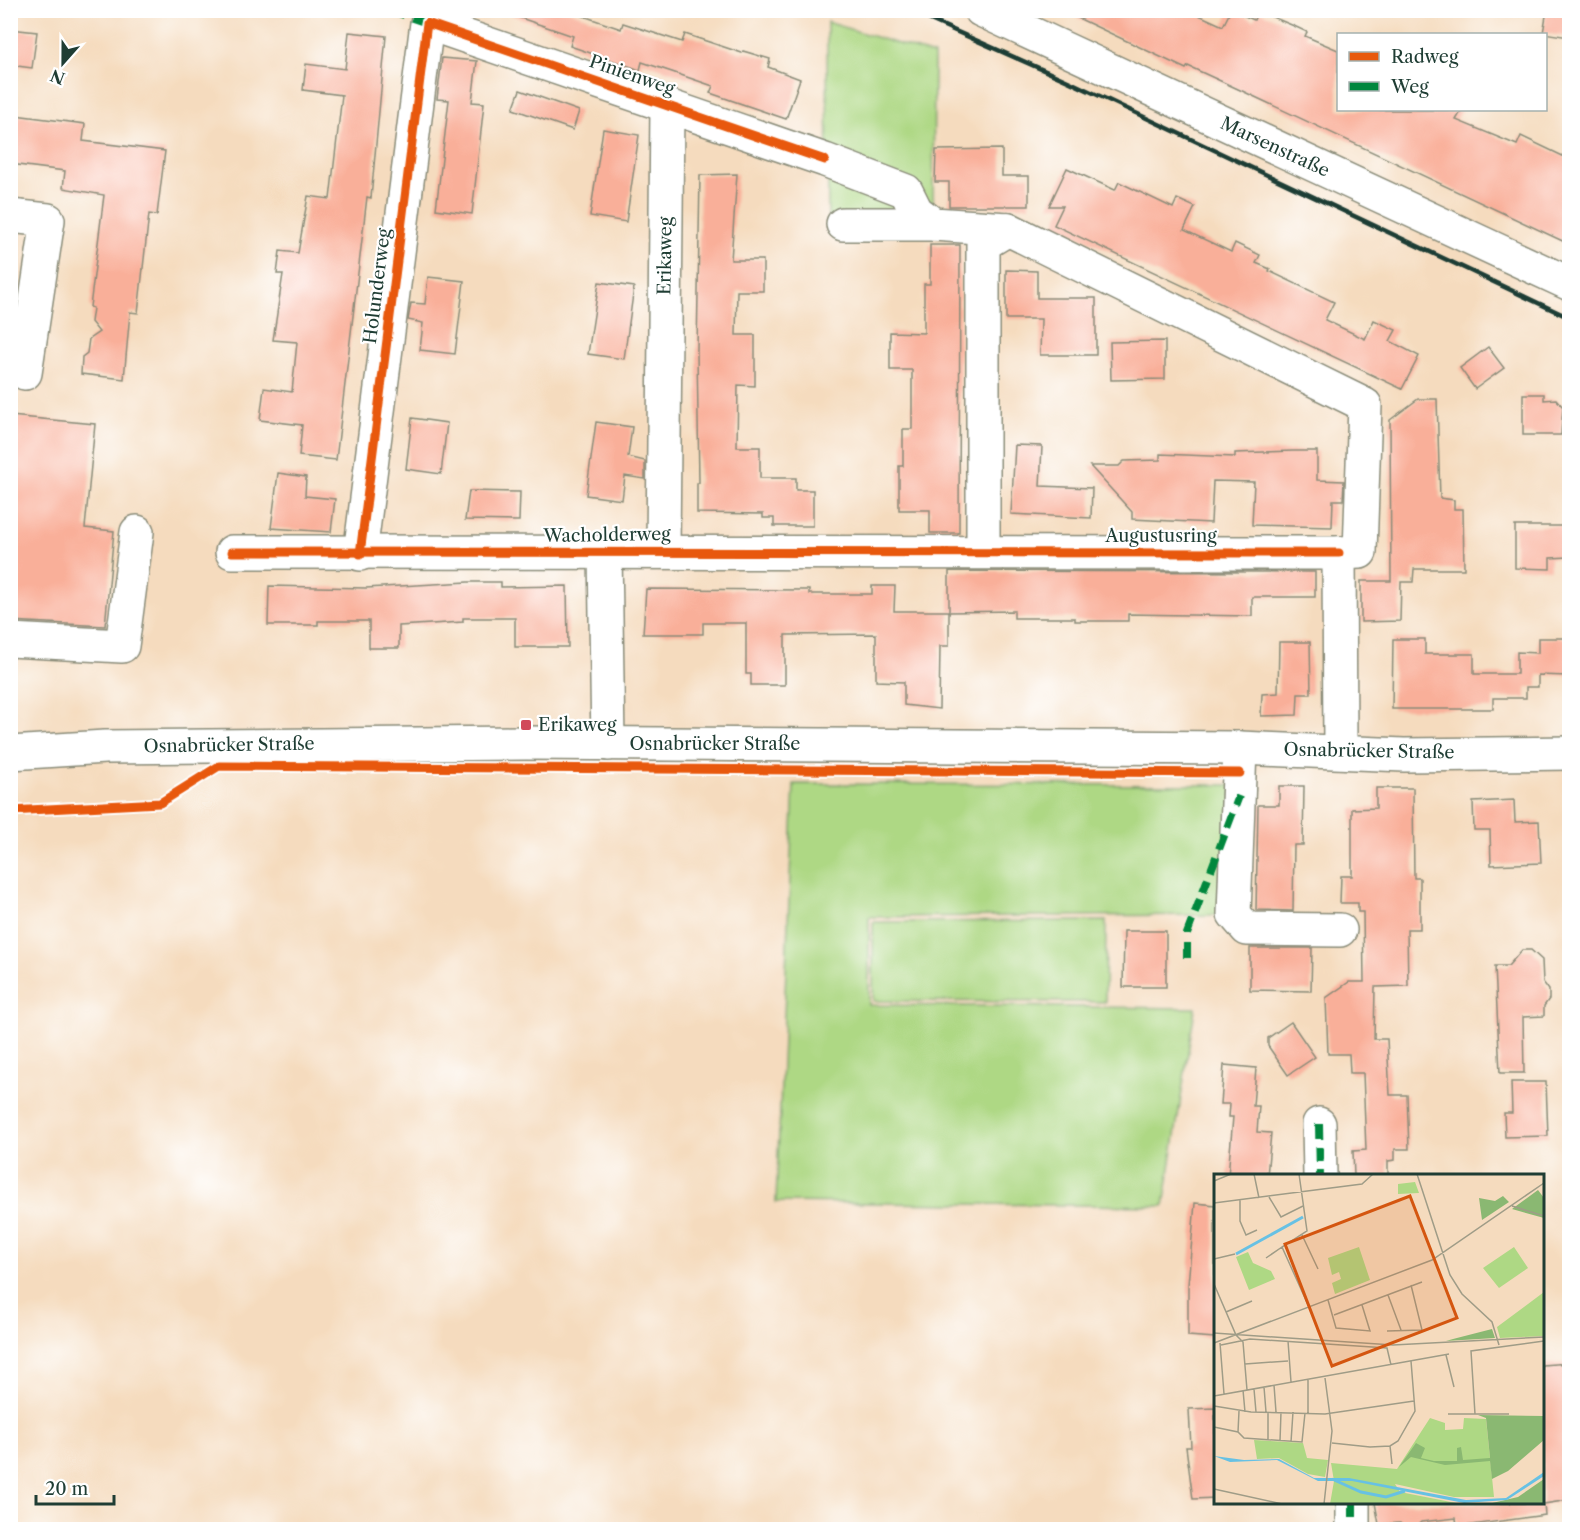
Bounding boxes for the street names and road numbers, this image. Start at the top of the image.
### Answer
street label: Pinienweg [586,50,678,100]
street label: Marsenstraße [1217,112,1333,182]
street label: Erikaweg [653,216,677,295]
street label: Holunderweg [359,226,395,345]
street label: Wacholderweg [542,523,671,547]
street label: Augustusring [1104,525,1217,547]
street label: Osnabrücker Straße [143,733,315,757]
street label: Osnabrücker Straße [630,733,800,755]
street label: Osnabrücker Straße [1283,739,1455,763]

